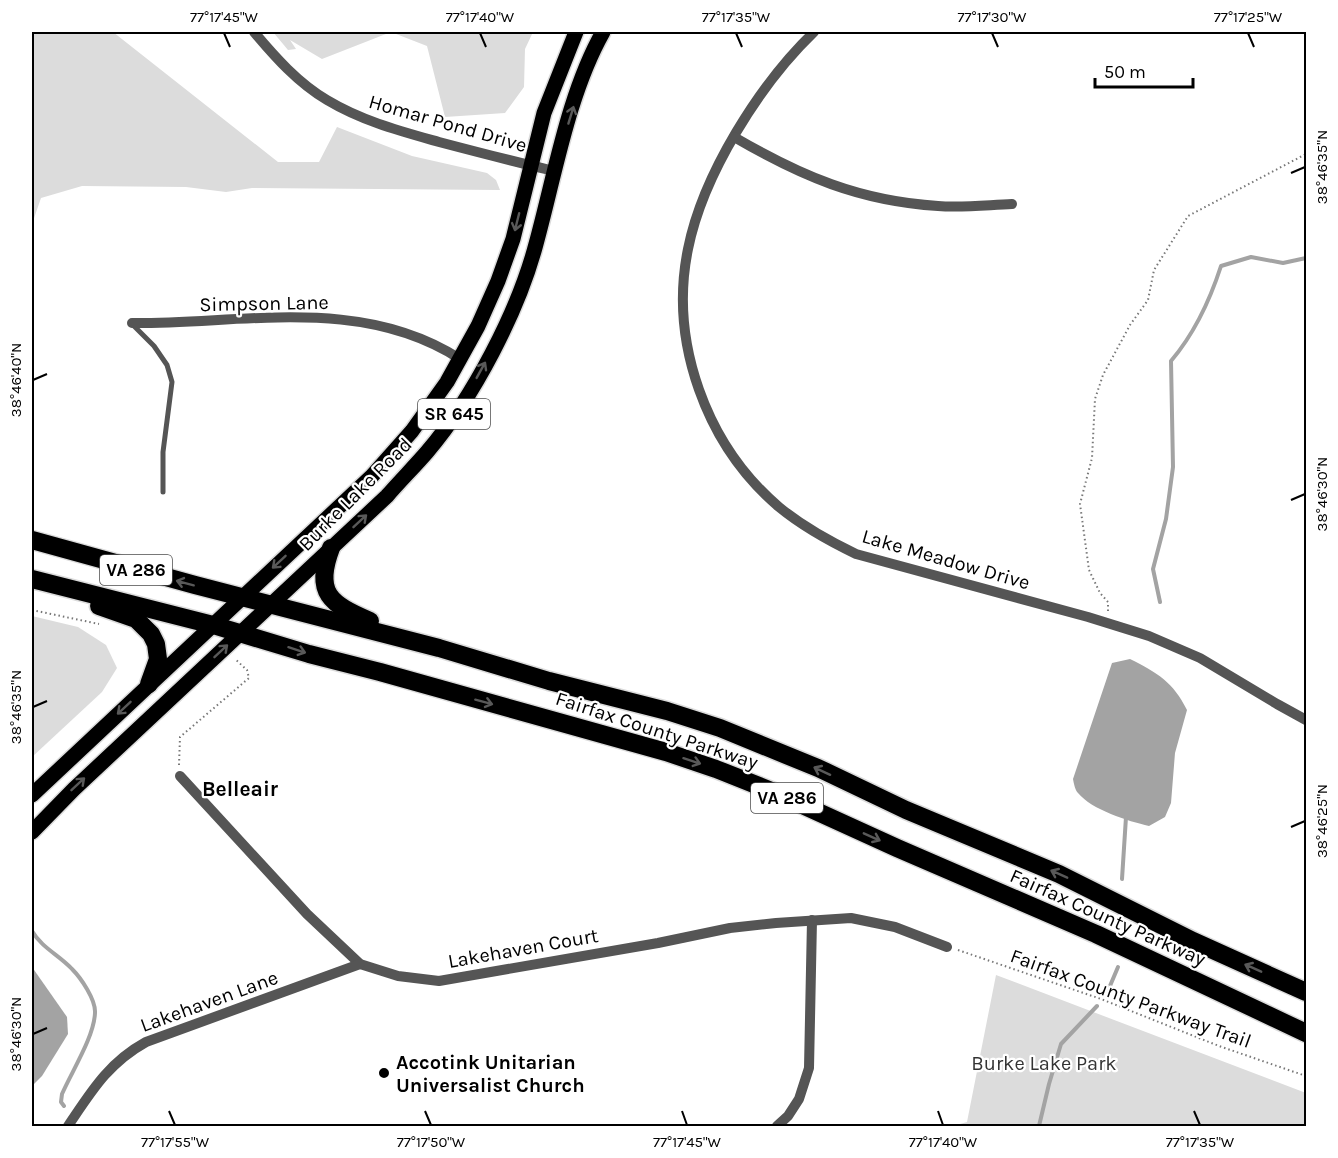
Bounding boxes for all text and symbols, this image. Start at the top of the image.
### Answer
text: 77°17'45"W [190,8,259,26]
text: 77°17'40"W [446,8,515,26]
text: 77°17'35"W [702,8,771,26]
text: 77°17'30"W [958,8,1027,26]
text: 77°17'25"W [1214,8,1283,26]
scale bar [1095,51,1192,89]
text: 50 m [1104,61,1146,83]
street label: Homar Pond Drive [366,90,530,157]
one-way arrow [566,106,577,125]
text: 38°46'35"N [1313,130,1331,204]
one-way arrow [511,212,523,231]
street label: Simpson Lane [199,291,329,316]
text: 38°46'40"N [7,343,25,417]
one-way arrow [475,362,487,379]
road number: SR 645 [418,399,490,429]
street label: Burke Lake Road [294,433,417,556]
text: 38°46'30"N [1313,457,1331,531]
one-way arrow [352,514,367,529]
street label: Lake Meadow Drive [859,524,1032,594]
road number: VA 286 [100,555,172,585]
one-way arrow [271,555,286,570]
one-way arrow [176,576,195,588]
one-way arrow [213,644,228,658]
one-way arrow [287,645,306,656]
text: 38°46'35"N [7,670,25,744]
street label: Fairfax County Parkway [553,687,761,774]
one-way arrow [475,697,494,708]
one-way arrow [117,700,132,714]
one-way arrow [682,756,701,767]
one-way arrow [814,764,832,776]
one-way arrow [71,777,86,792]
district label: Belleair [202,777,279,801]
road number: VA 286 [751,783,823,813]
text: 38°46'25"N [1313,784,1331,858]
one-way arrow [862,832,880,843]
street label: Fairfax County Parkway [1007,864,1209,971]
one-way arrow [1050,868,1068,879]
street label: Lakehaven Court [446,924,600,973]
street label: Fairfax County Parkway Trail [1007,944,1254,1053]
one-way arrow [1245,962,1263,973]
street label: Lakehaven Lane [137,966,281,1037]
text: 38°46'30"N [7,997,25,1071]
place label: Accotink Unitarian Universalist Church [396,1051,585,1097]
park label: Burke Lake Park [971,1052,1117,1075]
marker: Accotink Unitarian Universalist Church [377,1066,391,1080]
text: 77°17'55"W [141,1133,210,1151]
text: 77°17'50"W [397,1133,466,1151]
text: 77°17'45"W [653,1133,722,1151]
text: 77°17'40"W [909,1133,978,1151]
text: 77°17'35"W [1166,1133,1235,1151]

